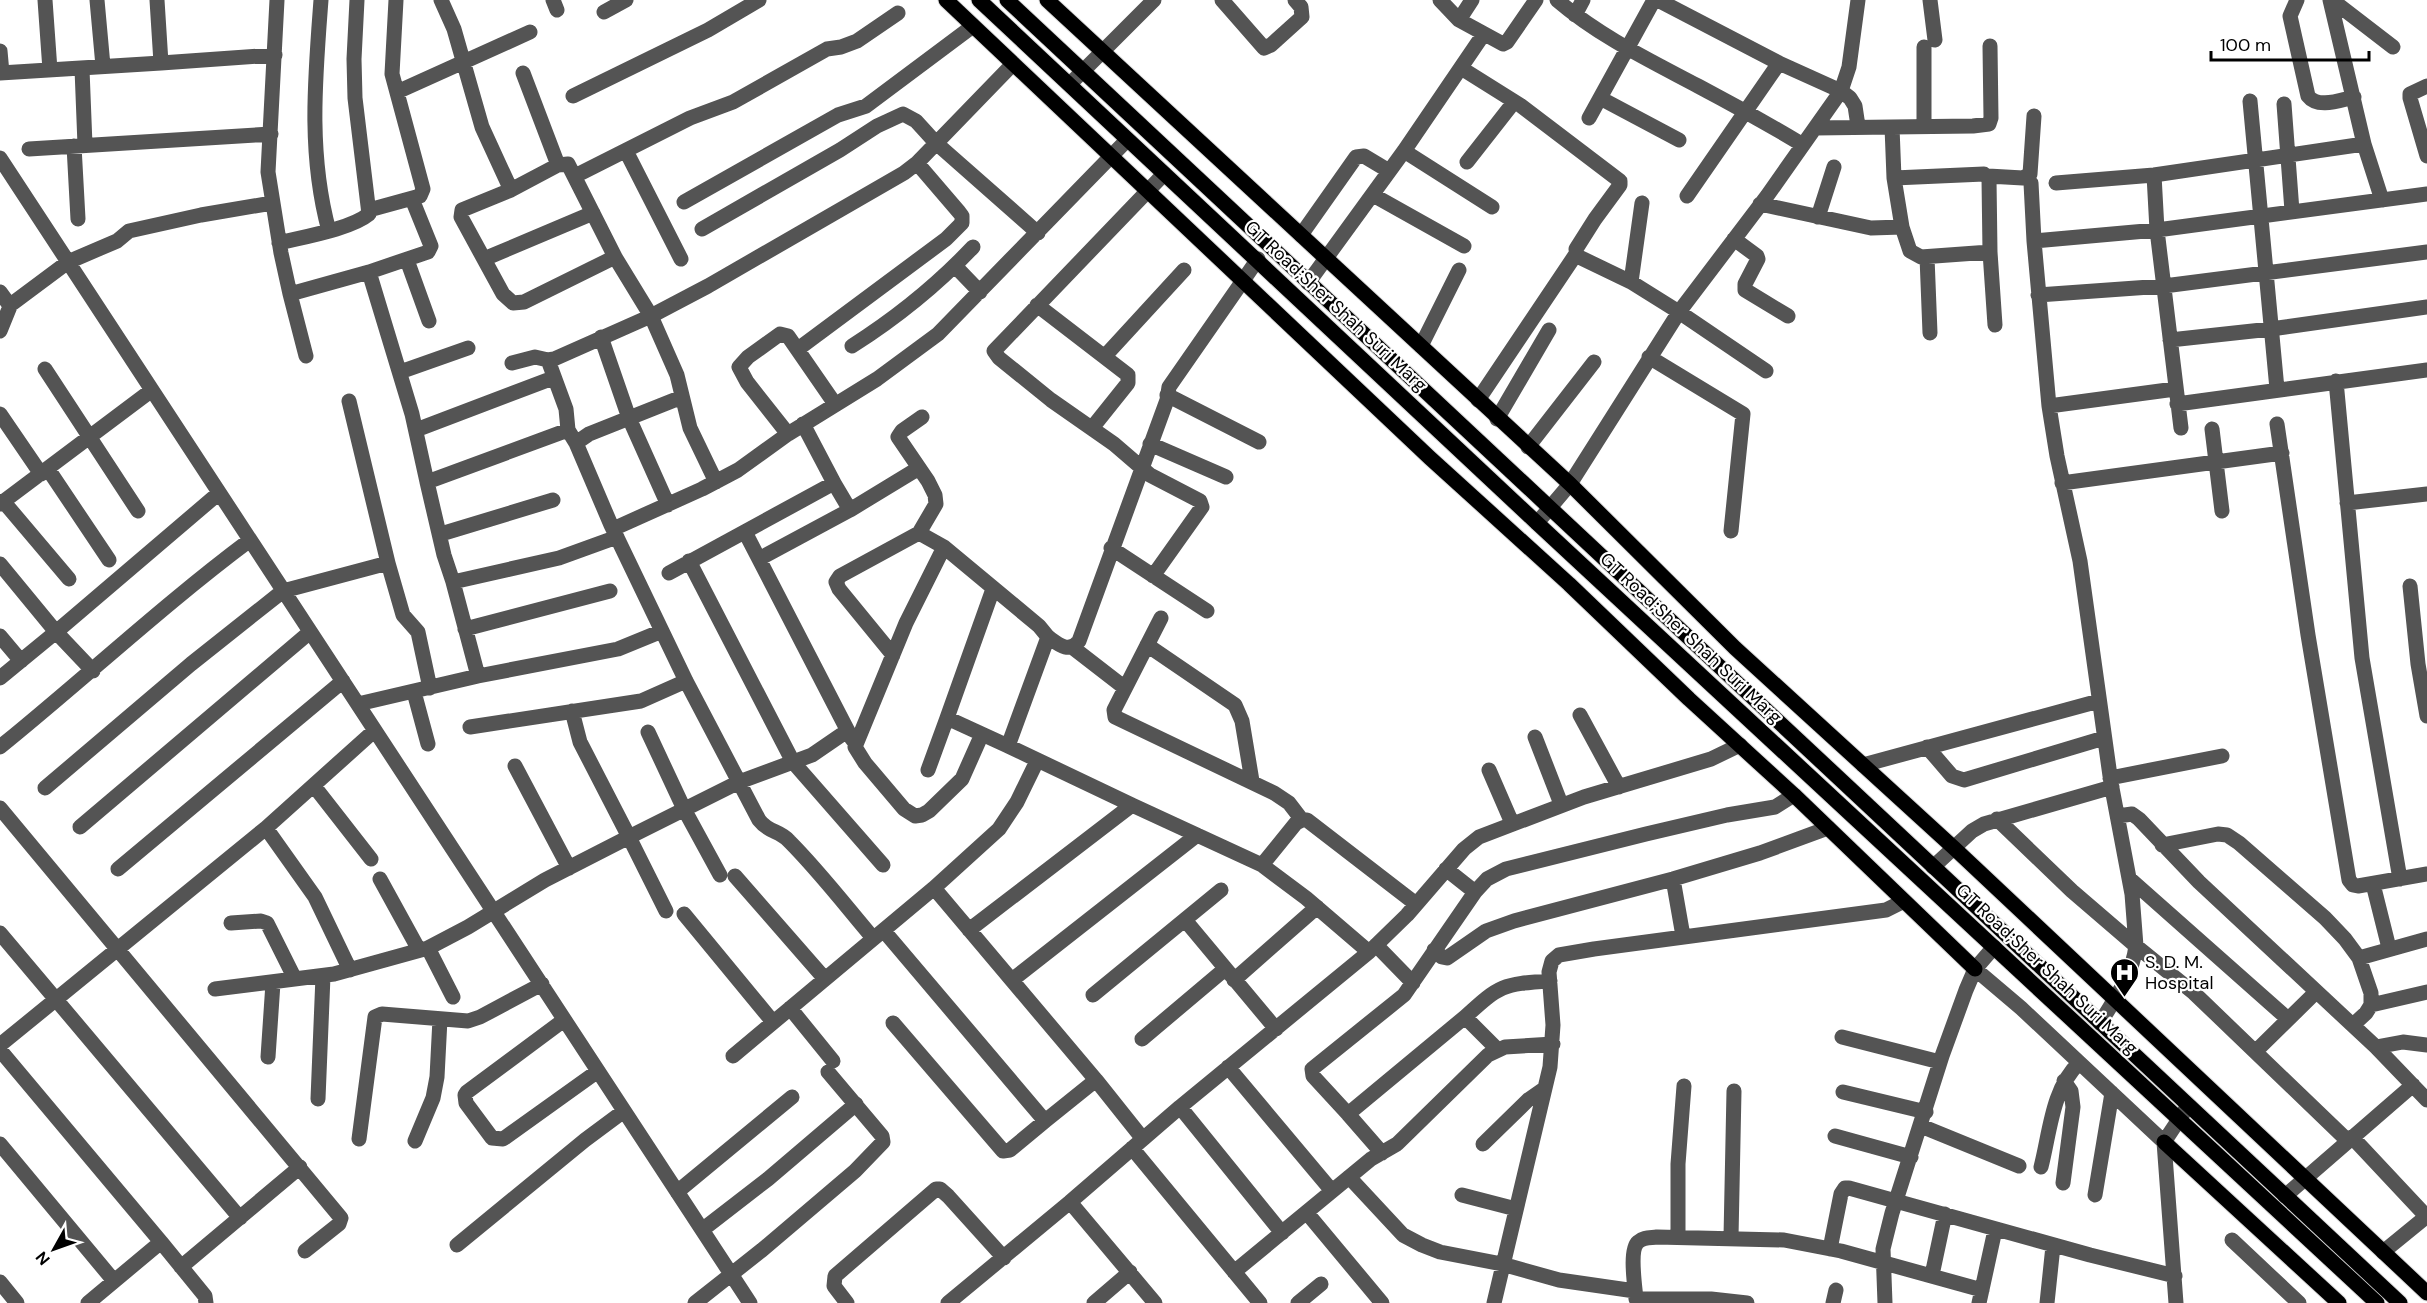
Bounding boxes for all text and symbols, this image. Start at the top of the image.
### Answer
scale bar [2211,24,2368,62]
text: 100 m [2220,33,2271,57]
street label: GT Road;Sher Shah Suri Marg [1240,215,1432,397]
street label: GT Road;Sher Shah Suri Marg [1595,547,1787,729]
street label: GT Road;Sher Shah Suri Marg [1951,878,2143,1060]
place label: S. D. M. Hospital [2145,950,2213,995]
hospital icon: S. D. M. Hospital [2108,956,2140,998]
north arrow [24,1219,84,1279]
text: N [31,1247,55,1270]

